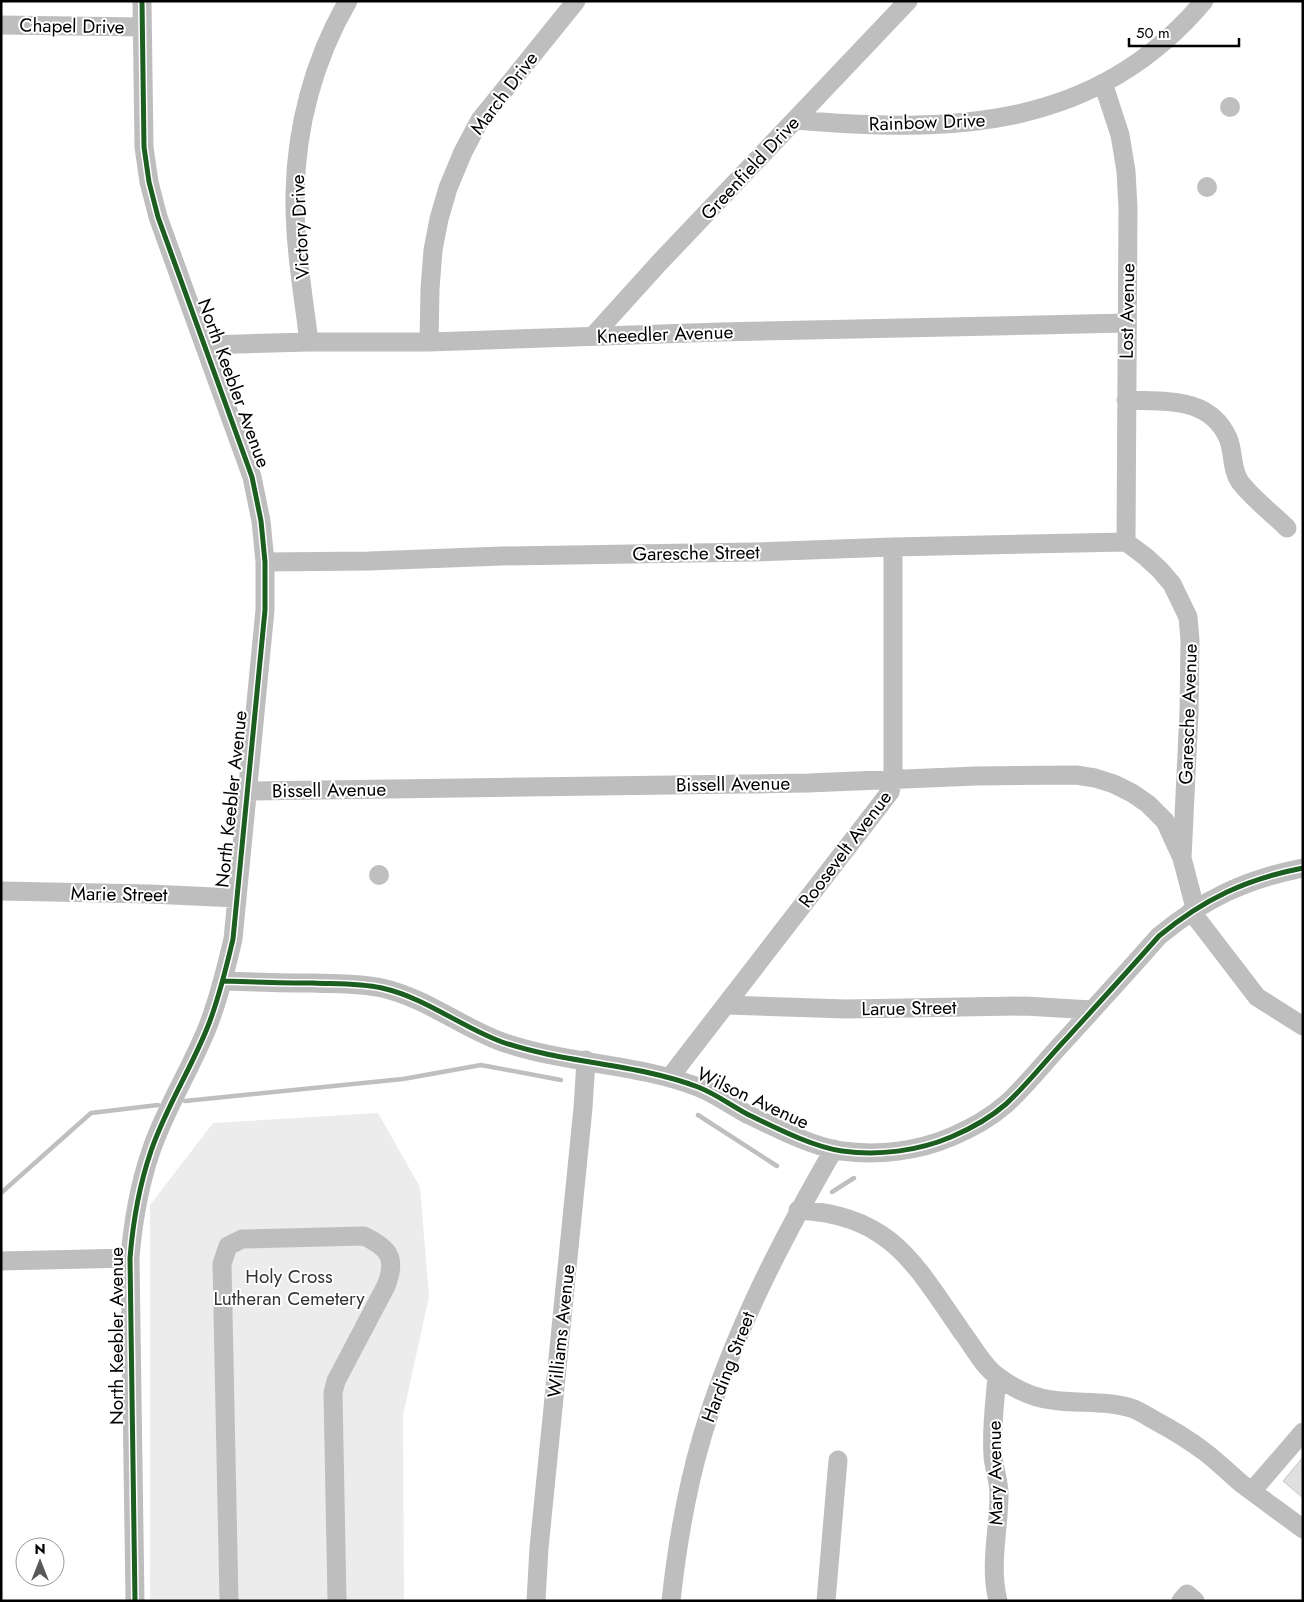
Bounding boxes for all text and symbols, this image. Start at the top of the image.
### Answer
street label: Chapel Drive [19,12,125,40]
scale bar [1129,15,1239,47]
text: 50 m [1136,22,1170,44]
street label: March Drive [464,46,544,140]
street label: Rainbow Drive [868,106,986,138]
street label: Greenfield Drive [694,110,806,226]
street label: Victory Drive [284,174,316,280]
street label: Lost Avenue [1113,263,1141,359]
street label: North Keebler Avenue [191,295,277,471]
street label: Kneedler Avenue [596,318,734,350]
street label: Garesche Street [632,538,760,568]
street label: Garesche Avenue [1172,643,1204,785]
street label: North Keebler Avenue [208,709,254,889]
street label: Bissell Avenue [676,770,791,798]
street label: Bissell Avenue [272,776,387,804]
street label: Roosevelt Avenue [792,785,898,913]
street label: Marie Street [70,880,168,908]
street label: Larue Street [861,994,957,1022]
street label: Wilson Avenue [692,1060,814,1136]
street label: North Keebler Avenue [103,1247,130,1425]
park label: Holy Cross Lutheran Cemetery [214,1263,365,1312]
street label: Williams Avenue [541,1263,581,1399]
street label: Harding Street [694,1307,762,1426]
street label: Mary Avenue [981,1420,1009,1526]
north arrow [15,1537,65,1587]
text: N [34,1539,46,1559]

